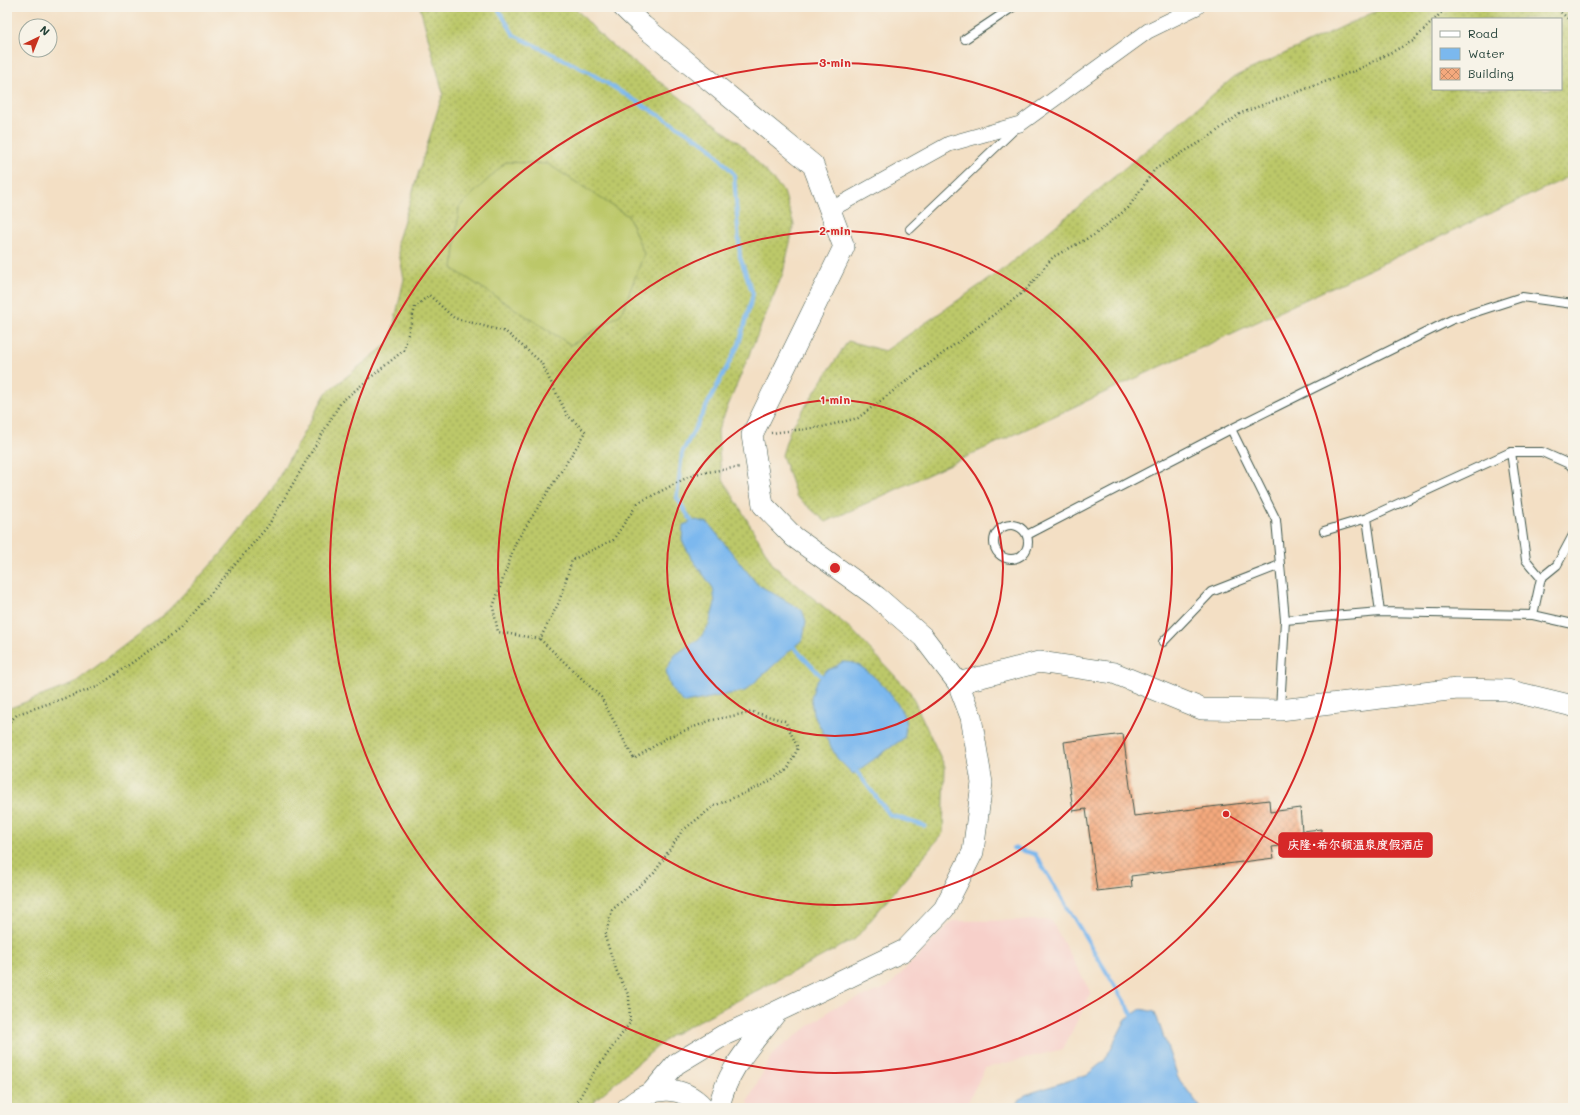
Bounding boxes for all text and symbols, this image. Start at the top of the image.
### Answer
north arrow [18,18,58,58]
legend [1432,18,1562,90]
text: N [37,22,53,39]
text: Road [1468,25,1498,41]
text: Water [1468,45,1505,61]
text: 3 min [819,54,851,70]
text: Building [1468,65,1514,81]
text: 2 min [819,222,851,238]
text: 1 min [820,391,850,407]
centre of rings [828,561,842,575]
callout: 庆隆·希尔顿温泉度假酒店 [1279,833,1432,857]
text: 庆隆·希尔顿温泉度假酒店 [1287,836,1425,852]

